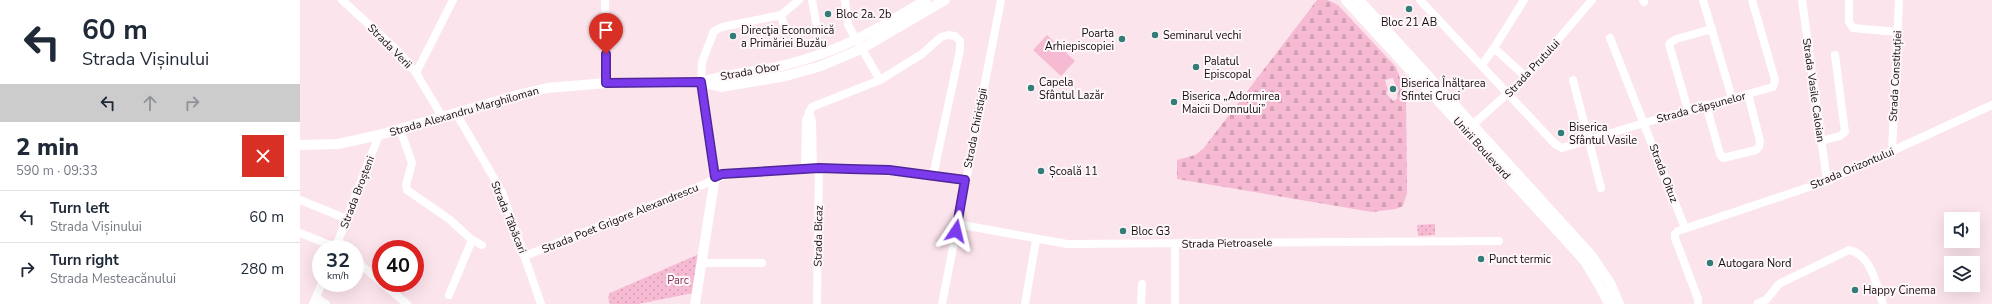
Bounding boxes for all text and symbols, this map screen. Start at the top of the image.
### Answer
marker: Bloc 21 AB [1404,4,1414,14]
place label: Bloc 2a. 2b [836,7,891,22]
marker: Bloc 2a. 2b [823,9,833,19]
text: 60 m [82,11,148,49]
pin [589,13,623,54]
place label: Bloc 21 AB [1381,15,1437,30]
icon: left [16,16,68,68]
icon: arrive [595,19,617,41]
street label: Strada Verii [364,21,415,72]
place label: Direcţia Economică a Primăriei Buzău [741,23,834,51]
place label: Poarta Arhiepiscopiei [1045,26,1114,54]
place label: Seminarul vechi [1163,28,1241,43]
marker: Seminarul vechi [1150,30,1160,40]
street label: Strada Constituției [1886,30,1905,122]
marker: Direcţia Economică a Primăriei Buzău [728,31,738,41]
marker: Poarta Arhiepiscopiei [1117,34,1127,44]
street label: Strada Prutului [1502,36,1563,101]
street label: Strada Vasile Caloian [1799,37,1828,143]
text: Strada Vișinului [82,47,209,71]
place label: Palatul Episcopal [1204,54,1252,82]
street label: Strada Obor [719,59,781,84]
marker: Palatul Episcopal [1191,62,1201,72]
place label: Capela Sfântul Lazăr [1039,75,1104,103]
place label: Biserica Înălțarea Sfintei Cruci [1401,75,1486,104]
street label: Strada Alexandru Marghiloman [388,83,541,140]
marker: Capela Sfântul Lazăr [1026,83,1036,93]
marker: Biserica Înălțarea Sfintei Cruci [1388,84,1398,94]
street label: Strada Chiristigii [960,87,991,169]
street label: Strada Căpșunelor [1655,88,1747,127]
place label: Biserica „Adormirea Maicii Domnului” [1182,89,1280,117]
icon: left [97,92,119,114]
icon: ahead [139,92,161,114]
icon: right [181,92,203,114]
marker: Biserica „Adormirea Maicii Domnului” [1169,97,1179,107]
street label: Unirii Boulevard [1450,114,1514,183]
place label: Biserica Sfântul Vasile [1569,120,1637,148]
marker: Biserica Sfântul Vasile [1556,128,1566,138]
text: 2 min [16,131,79,163]
button: close [242,135,284,177]
street label: Strada Oituz [1646,142,1682,205]
street label: Strada Orizontului [1808,144,1896,193]
street label: Strada Broșteni [337,154,378,231]
text: 590 m · 09:33 [16,162,98,180]
place label: Școală 11 [1049,164,1098,179]
marker: Școală 11 [1036,166,1046,176]
street label: Strada Tăbăcari [487,179,530,256]
street label: Strada Poet Grigore Alexandrescu [540,180,701,257]
text: Turn left [50,198,109,218]
street label: Strada Bicaz [810,205,827,267]
icon: left [16,206,38,228]
text: 60 m [249,207,284,227]
position arrow [935,210,977,252]
map controls [1944,212,1980,292]
button: sound [1944,212,1980,248]
text: Strada Vișinului [50,218,142,236]
place label: Bloc G3 [1131,224,1170,239]
marker: Bloc G3 [1118,226,1128,236]
street label: Strada Pietroasele [1182,235,1273,252]
speed limit sign: 40 [372,240,424,292]
text: 32 [326,247,350,274]
text: Turn right [50,250,119,270]
place label: Punct termic [1489,252,1551,267]
marker: Punct termic [1476,254,1486,264]
place label: Autogara Nord [1718,256,1791,271]
button: layers [1944,256,1980,292]
icon: right [16,258,38,280]
marker: Autogara Nord [1705,258,1715,268]
text: 280 m [240,259,284,279]
text: km/h [327,269,349,283]
text: Strada Mesteacănului [50,270,176,288]
park label: Parc [667,273,689,288]
place label: Happy Cinema [1863,283,1936,298]
marker: Happy Cinema [1850,285,1860,295]

